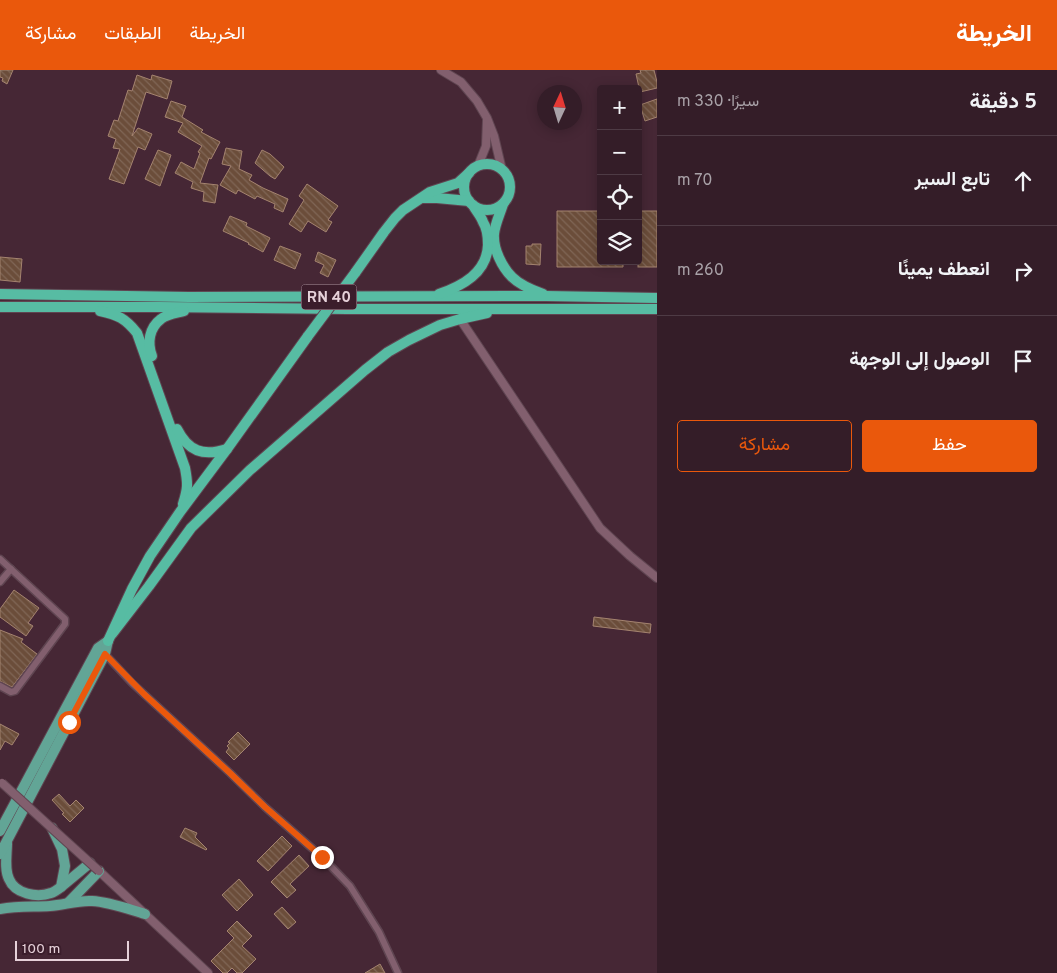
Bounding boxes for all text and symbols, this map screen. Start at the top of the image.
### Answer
text: الخريطة [956,20,1032,50]
text: مشاركة [25,23,76,46]
text: الطبقات [104,23,161,46]
text: الخريطة [189,23,245,46]
north arrow [537,85,582,130]
map controls [597,85,642,265]
button: + [597,85,642,130]
text: 5 دقيقة [969,89,1037,116]
text: سيرًا · 330 m [677,92,759,112]
button: − [597,130,642,175]
icon: ahead [1009,167,1037,195]
text: تابع السير [914,168,990,192]
text: 70 m [677,171,712,191]
button: locate [597,175,642,220]
button: layers [597,220,642,265]
icon: right [1009,257,1037,285]
text: انعطف يمينًا [898,258,990,282]
text: 260 m [677,261,724,281]
road number: RN 40 [302,284,356,310]
icon: arrive [1009,347,1037,375]
text: الوصول إلى الوجهة [849,348,990,372]
button: مشاركة [677,420,852,472]
button: حفظ [862,420,1037,472]
route start [58,711,81,734]
route end [311,846,334,869]
scale bar [15,938,129,961]
text: 100 m [22,941,60,958]

